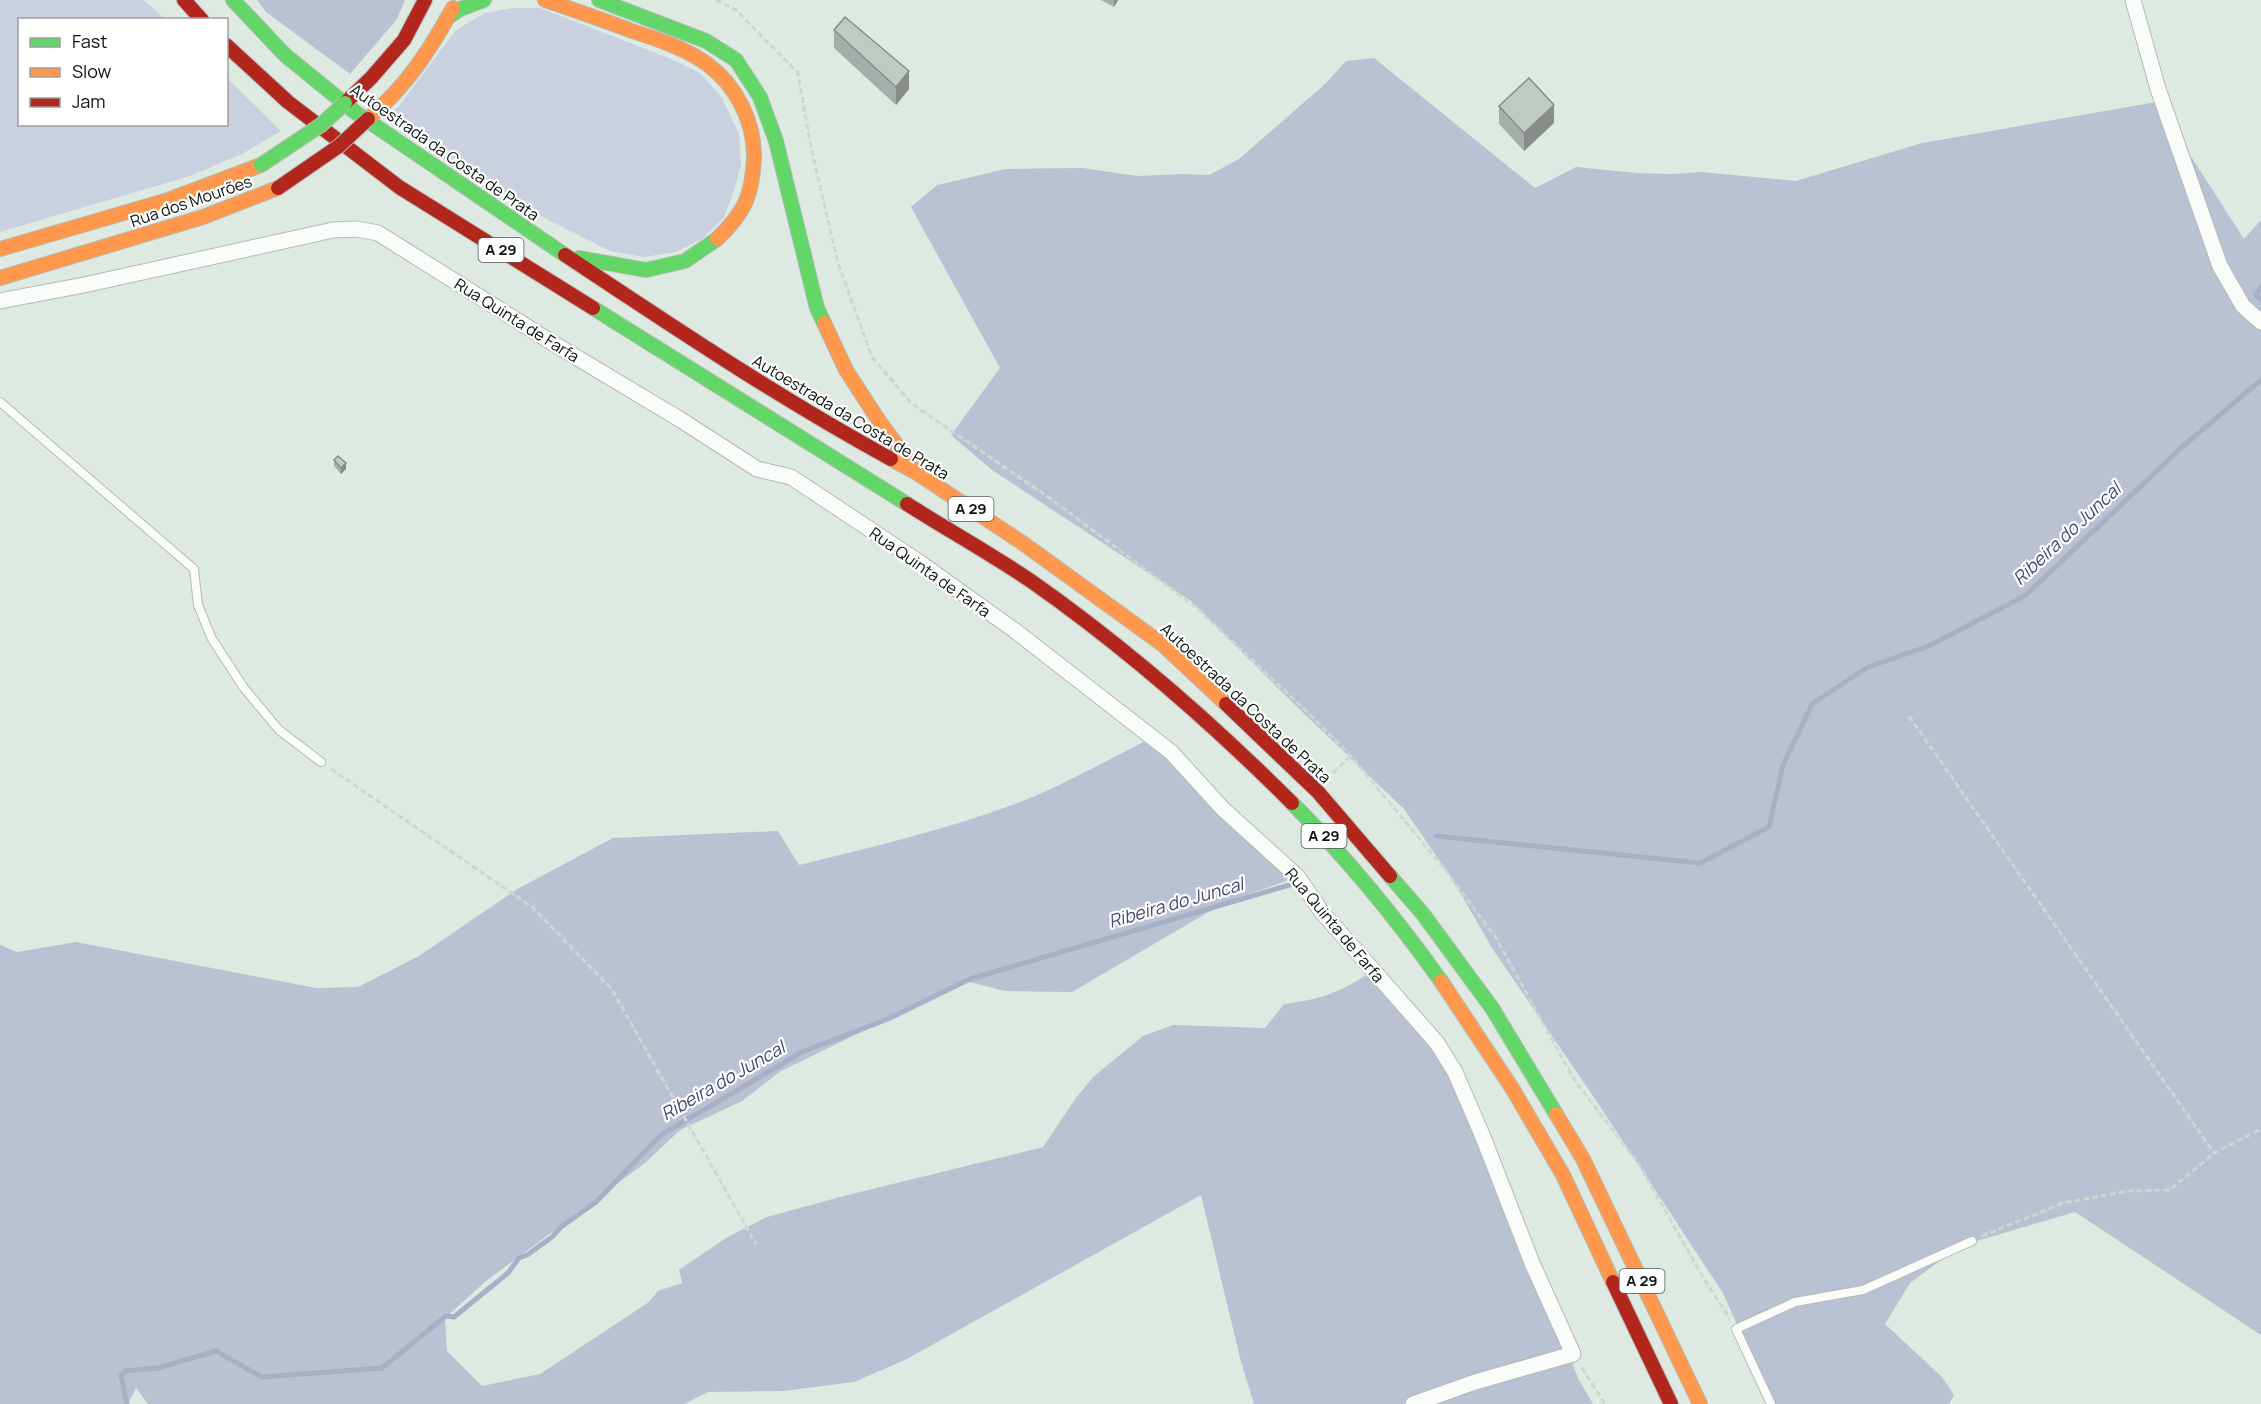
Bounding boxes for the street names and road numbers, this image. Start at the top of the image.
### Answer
street label: Autoestrada da Costa de Prata [346,78,544,226]
street label: Rua dos Mourões [127,170,255,232]
road number: A 29 [478,238,524,262]
street label: Rua Quinta de Farfa [450,273,584,367]
street label: Autoestrada da Costa de Prata [749,349,953,485]
road number: A 29 [948,497,994,521]
street label: Rua Quinta de Farfa [865,522,995,622]
street label: Autoestrada da Costa de Prata [1156,618,1336,788]
road number: A 29 [1302,824,1346,848]
street label: Rua Quinta de Farfa [1281,863,1389,987]
road number: A 29 [1620,1269,1664,1293]

